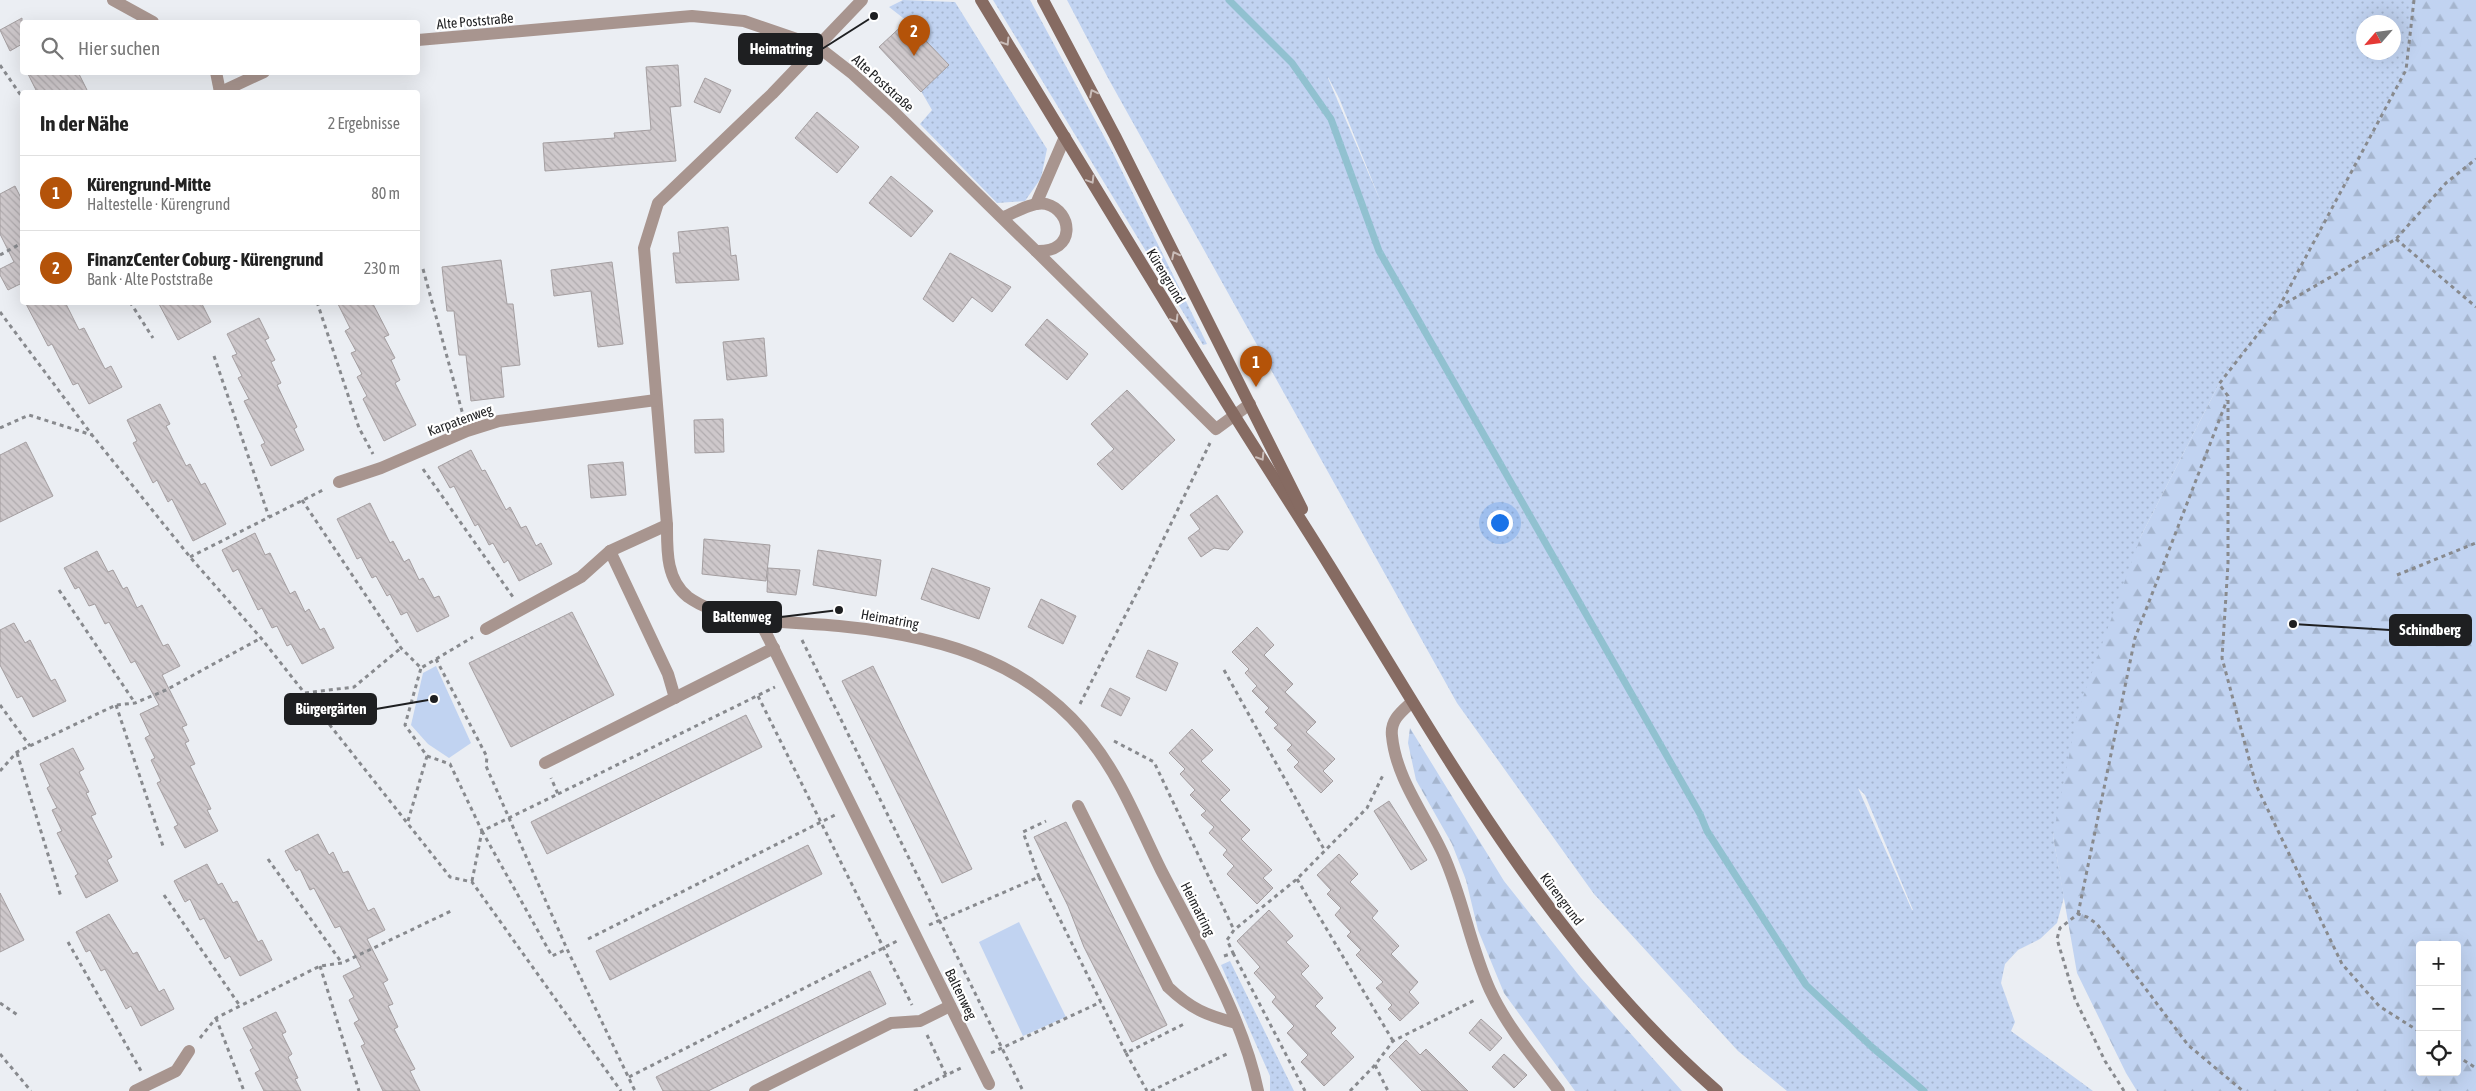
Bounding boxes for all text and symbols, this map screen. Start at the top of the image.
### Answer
street label: Alte Poststraße [436,10,514,32]
pin: 2 [898,15,930,56]
north arrow [2356,15,2401,60]
search box [20,20,420,75]
icon: search [38,34,66,62]
callout: Heimatring [739,34,822,64]
one-way arrow [1000,36,1010,45]
text: Hier suchen [78,37,160,59]
text: Heimatring [750,40,813,57]
street label: Alte Poststraße [849,51,917,115]
one-way arrow [1089,89,1099,98]
text: In der Nähe [40,111,129,135]
text: 2 Ergebnisse [328,114,400,132]
text: Kürengrund-Mitte [87,173,211,195]
one-way arrow [1085,175,1094,184]
text: 1 [52,184,60,202]
text: 80 m [371,184,400,202]
text: Haltestelle · Kürengrund [87,195,230,213]
street label: Kürengrund [1143,246,1189,306]
text: FinanzCenter Coburg - Kürengrund [87,248,323,270]
one-way arrow [1171,251,1181,260]
text: 2 [52,259,60,277]
text: 230 m [364,259,400,277]
text: Bank · Alte Poststraße [87,270,213,288]
one-way arrow [1169,314,1179,323]
pin: 1 [1240,346,1272,387]
street label: Karpatenweg [425,401,495,439]
one-way arrow [1254,452,1264,461]
your location [1487,510,1513,536]
callout: Baltenweg [703,602,781,632]
street label: Heimatring [860,606,920,632]
text: Baltenweg [713,608,772,625]
callout: Schindberg [2390,615,2471,645]
text: Schindberg [2399,621,2461,638]
callout: Bürgergärten [285,694,376,724]
text: Bürgergärten [296,700,366,717]
street label: Kürengrund [1537,870,1587,928]
street label: Heimatring [1178,879,1218,939]
map controls [2416,941,2461,1076]
button: + [2416,941,2461,986]
street label: Baltenweg [942,966,980,1022]
button: − [2416,986,2461,1031]
button: locate [2416,1031,2461,1076]

